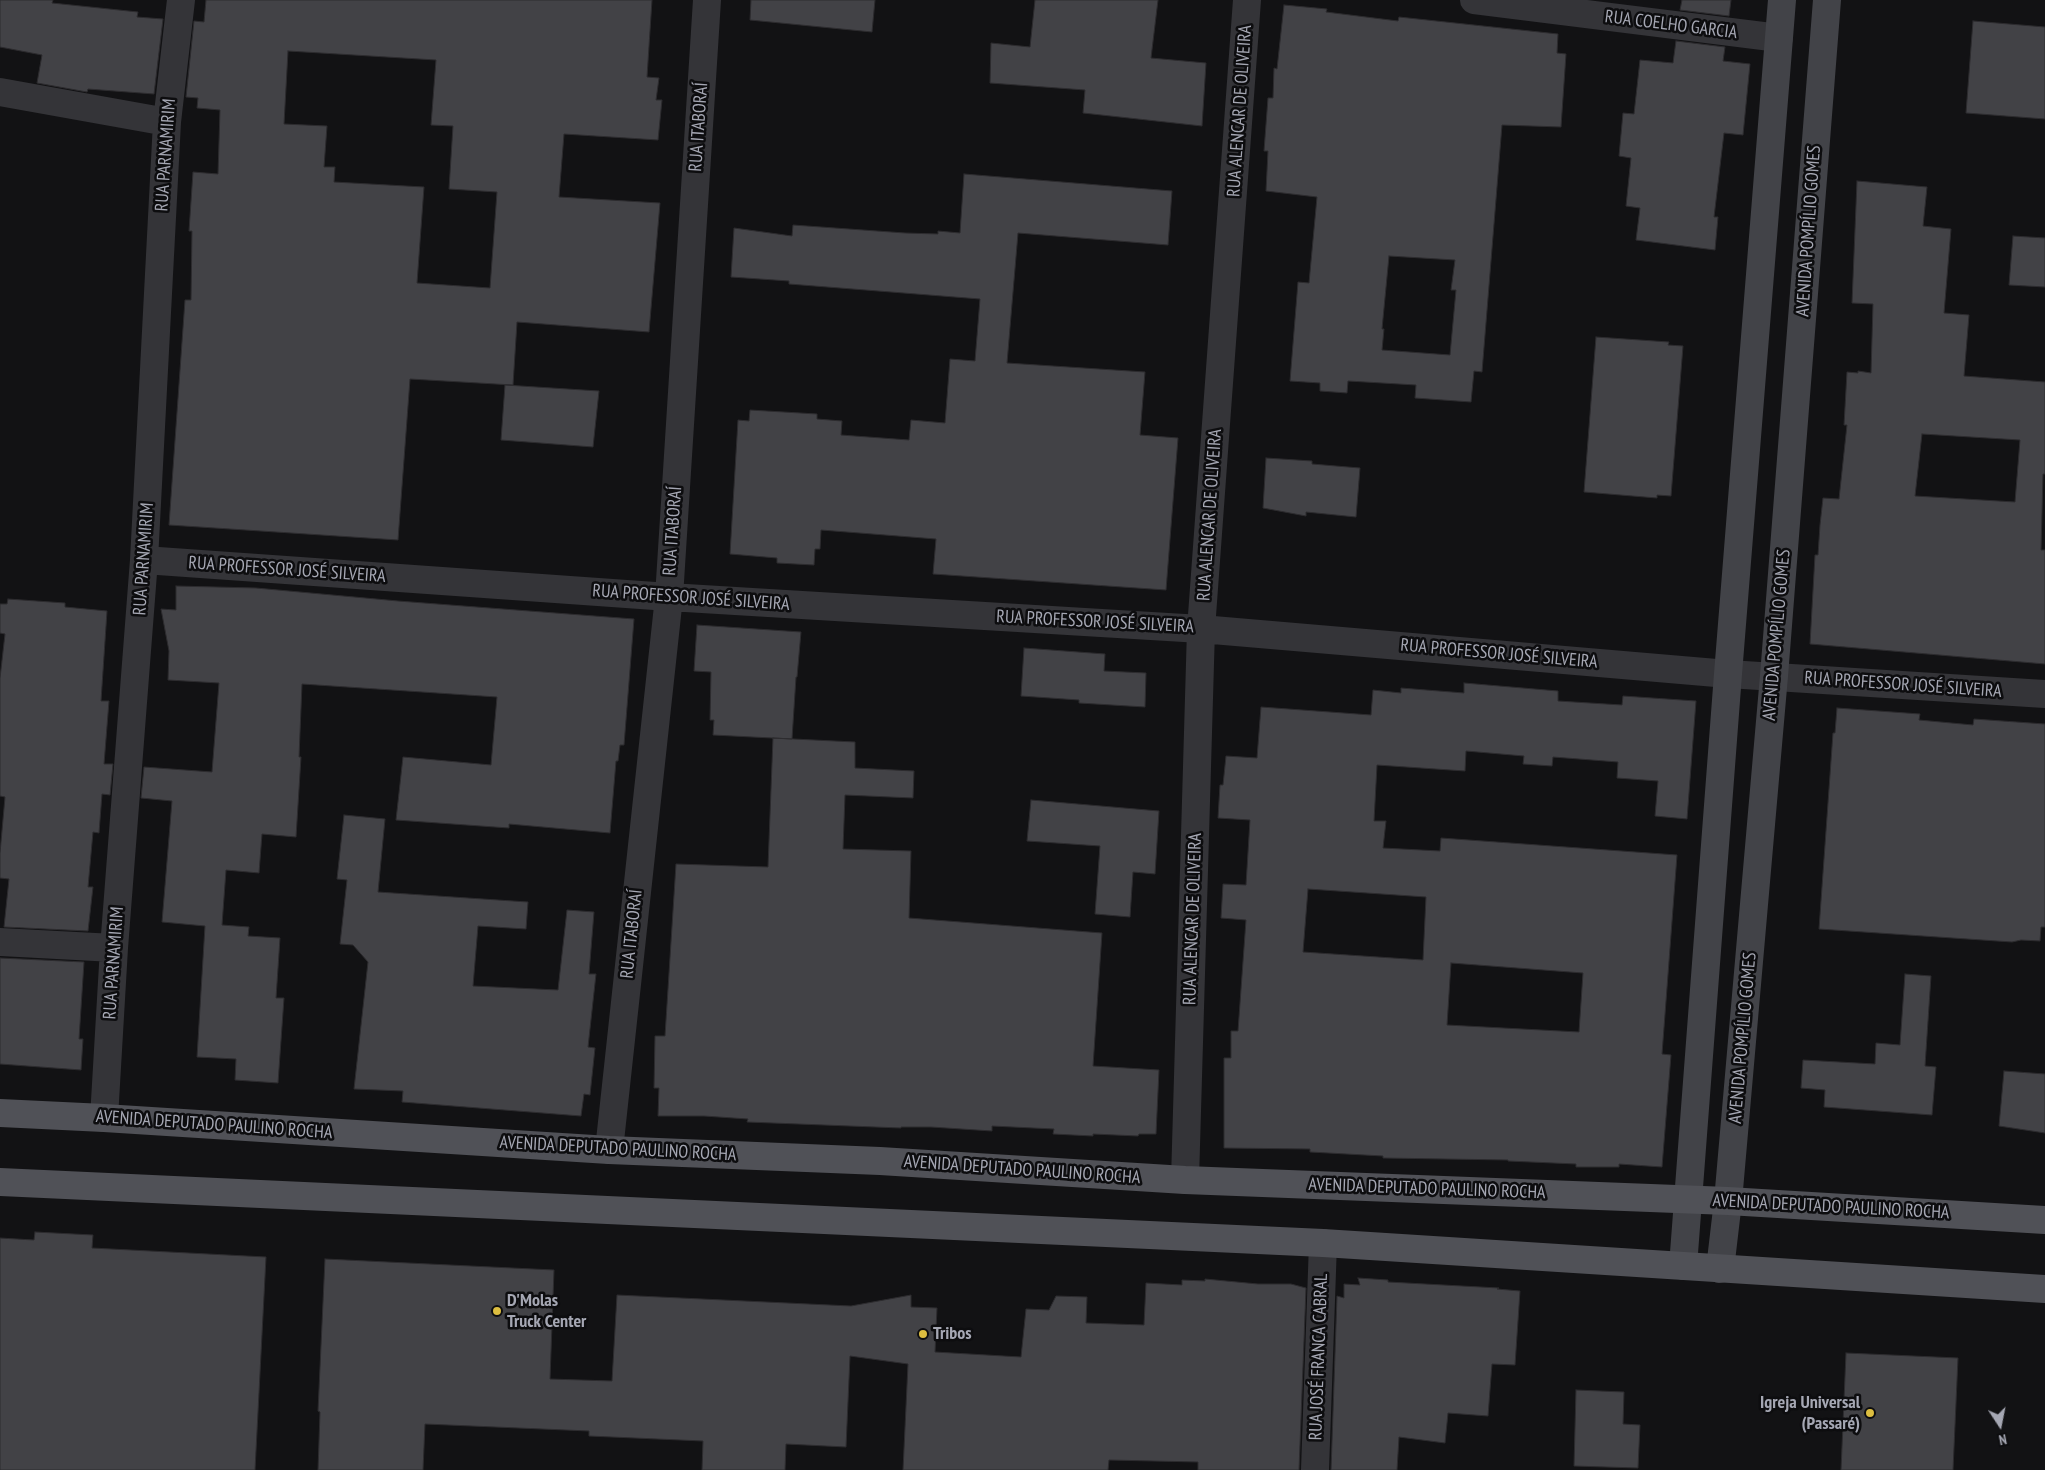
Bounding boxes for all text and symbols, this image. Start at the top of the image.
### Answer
street label: RUA COELHO GARCIA [1604,6,1738,44]
street label: RUA ALENCAR DE OLIVEIRA [1223,24,1257,198]
street label: RUA ITABORAÍ [685,82,713,172]
street label: RUA PARNAMIRIM [151,98,181,212]
street label: AVENIDA POMPÍLIO GOMES [1792,145,1826,317]
street label: RUA ALENCAR DE OLIVEIRA [1193,428,1227,602]
street label: RUA ITABORAÍ [659,486,687,576]
street label: RUA PARNAMIRIM [129,502,159,616]
street label: AVENIDA POMPÍLIO GOMES [1759,549,1795,721]
street label: RUA PROFESSOR JOSÉ SILVEIRA [188,552,386,588]
street label: RUA PROFESSOR JOSÉ SILVEIRA [592,580,790,616]
street label: RUA PROFESSOR JOSÉ SILVEIRA [996,606,1194,638]
street label: RUA PROFESSOR JOSÉ SILVEIRA [1400,635,1598,673]
street label: RUA PROFESSOR JOSÉ SILVEIRA [1804,667,2002,703]
street label: RUA ALENCAR DE OLIVEIRA [1179,833,1207,1005]
street label: RUA ITABORAÍ [617,888,647,980]
street label: RUA PARNAMIRIM [99,906,129,1020]
street label: AVENIDA POMPÍLIO GOMES [1725,952,1761,1124]
street label: AVENIDA DEPUTADO PAULINO ROCHA [95,1106,333,1144]
street label: AVENIDA DEPUTADO PAULINO ROCHA [499,1132,737,1166]
street label: AVENIDA DEPUTADO PAULINO ROCHA [903,1151,1141,1189]
street label: AVENIDA DEPUTADO PAULINO ROCHA [1308,1174,1546,1204]
street label: AVENIDA DEPUTADO PAULINO ROCHA [1712,1190,1950,1224]
street label: RUA JOSÉ FRANCA CABRAL [1305,1273,1333,1441]
place label: D'Molas Truck Center [507,1290,586,1332]
marker: D'Molas Truck Center [491,1305,503,1317]
place label: Tribos [933,1323,972,1345]
marker: Tribos [917,1328,929,1340]
place label: Igreja Universal (Passaré) [1760,1392,1860,1435]
north arrow [1975,1400,2025,1450]
marker: Igreja Universal (Passaré) [1864,1407,1876,1419]
text: N [1997,1430,2008,1449]

